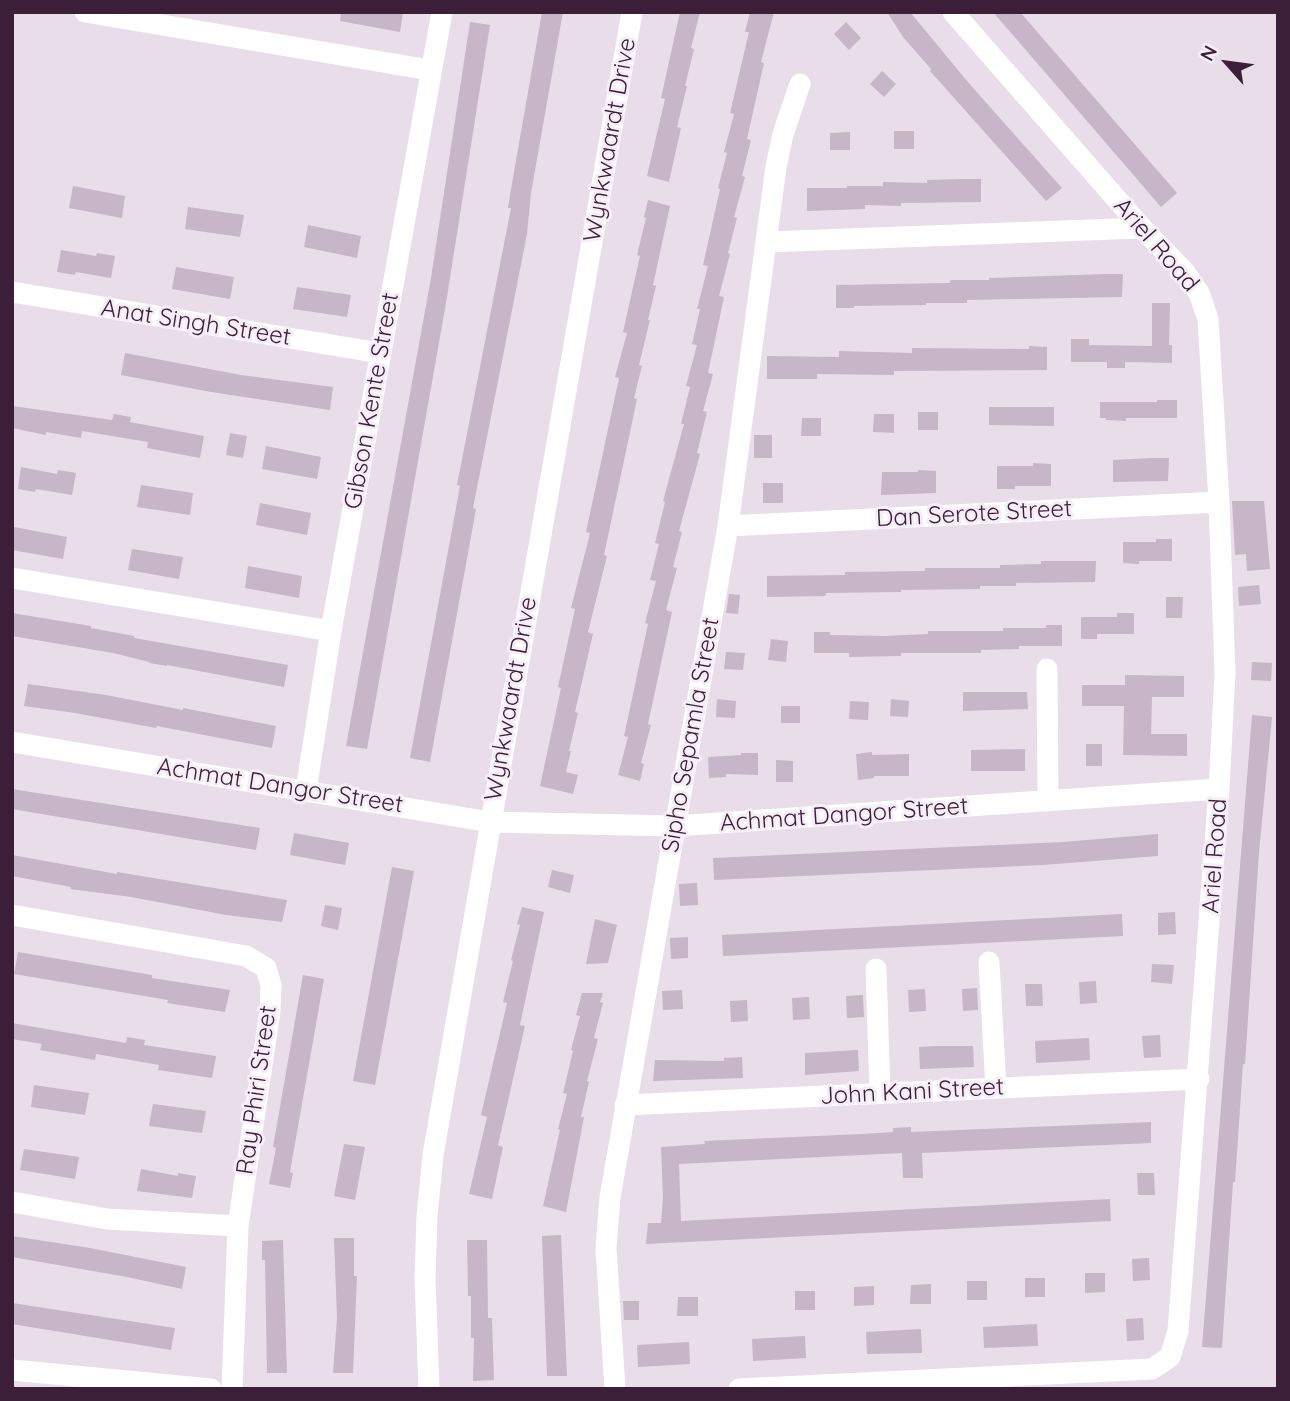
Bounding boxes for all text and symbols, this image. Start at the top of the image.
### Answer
north arrow [1192,28,1262,98]
street label: Wynkwaardt Drive [578,36,642,244]
text: N [1195,41,1222,65]
street label: Ariel Road [1107,192,1205,298]
street label: Gibson Kente Street [339,290,405,512]
street label: Anat Singh Street [99,294,293,352]
street label: Dan Serote Street [875,494,1073,534]
street label: Wynkwaardt Drive [479,595,543,803]
street label: Sipho Sepamla Street [656,615,726,855]
street label: Achmat Dangor Street [155,752,405,820]
street label: Achmat Dangor Street [719,792,969,838]
street label: Ariel Road [1197,798,1233,914]
street label: Ray Phiri Street [231,1004,283,1176]
street label: John Kani Street [819,1073,1005,1111]

